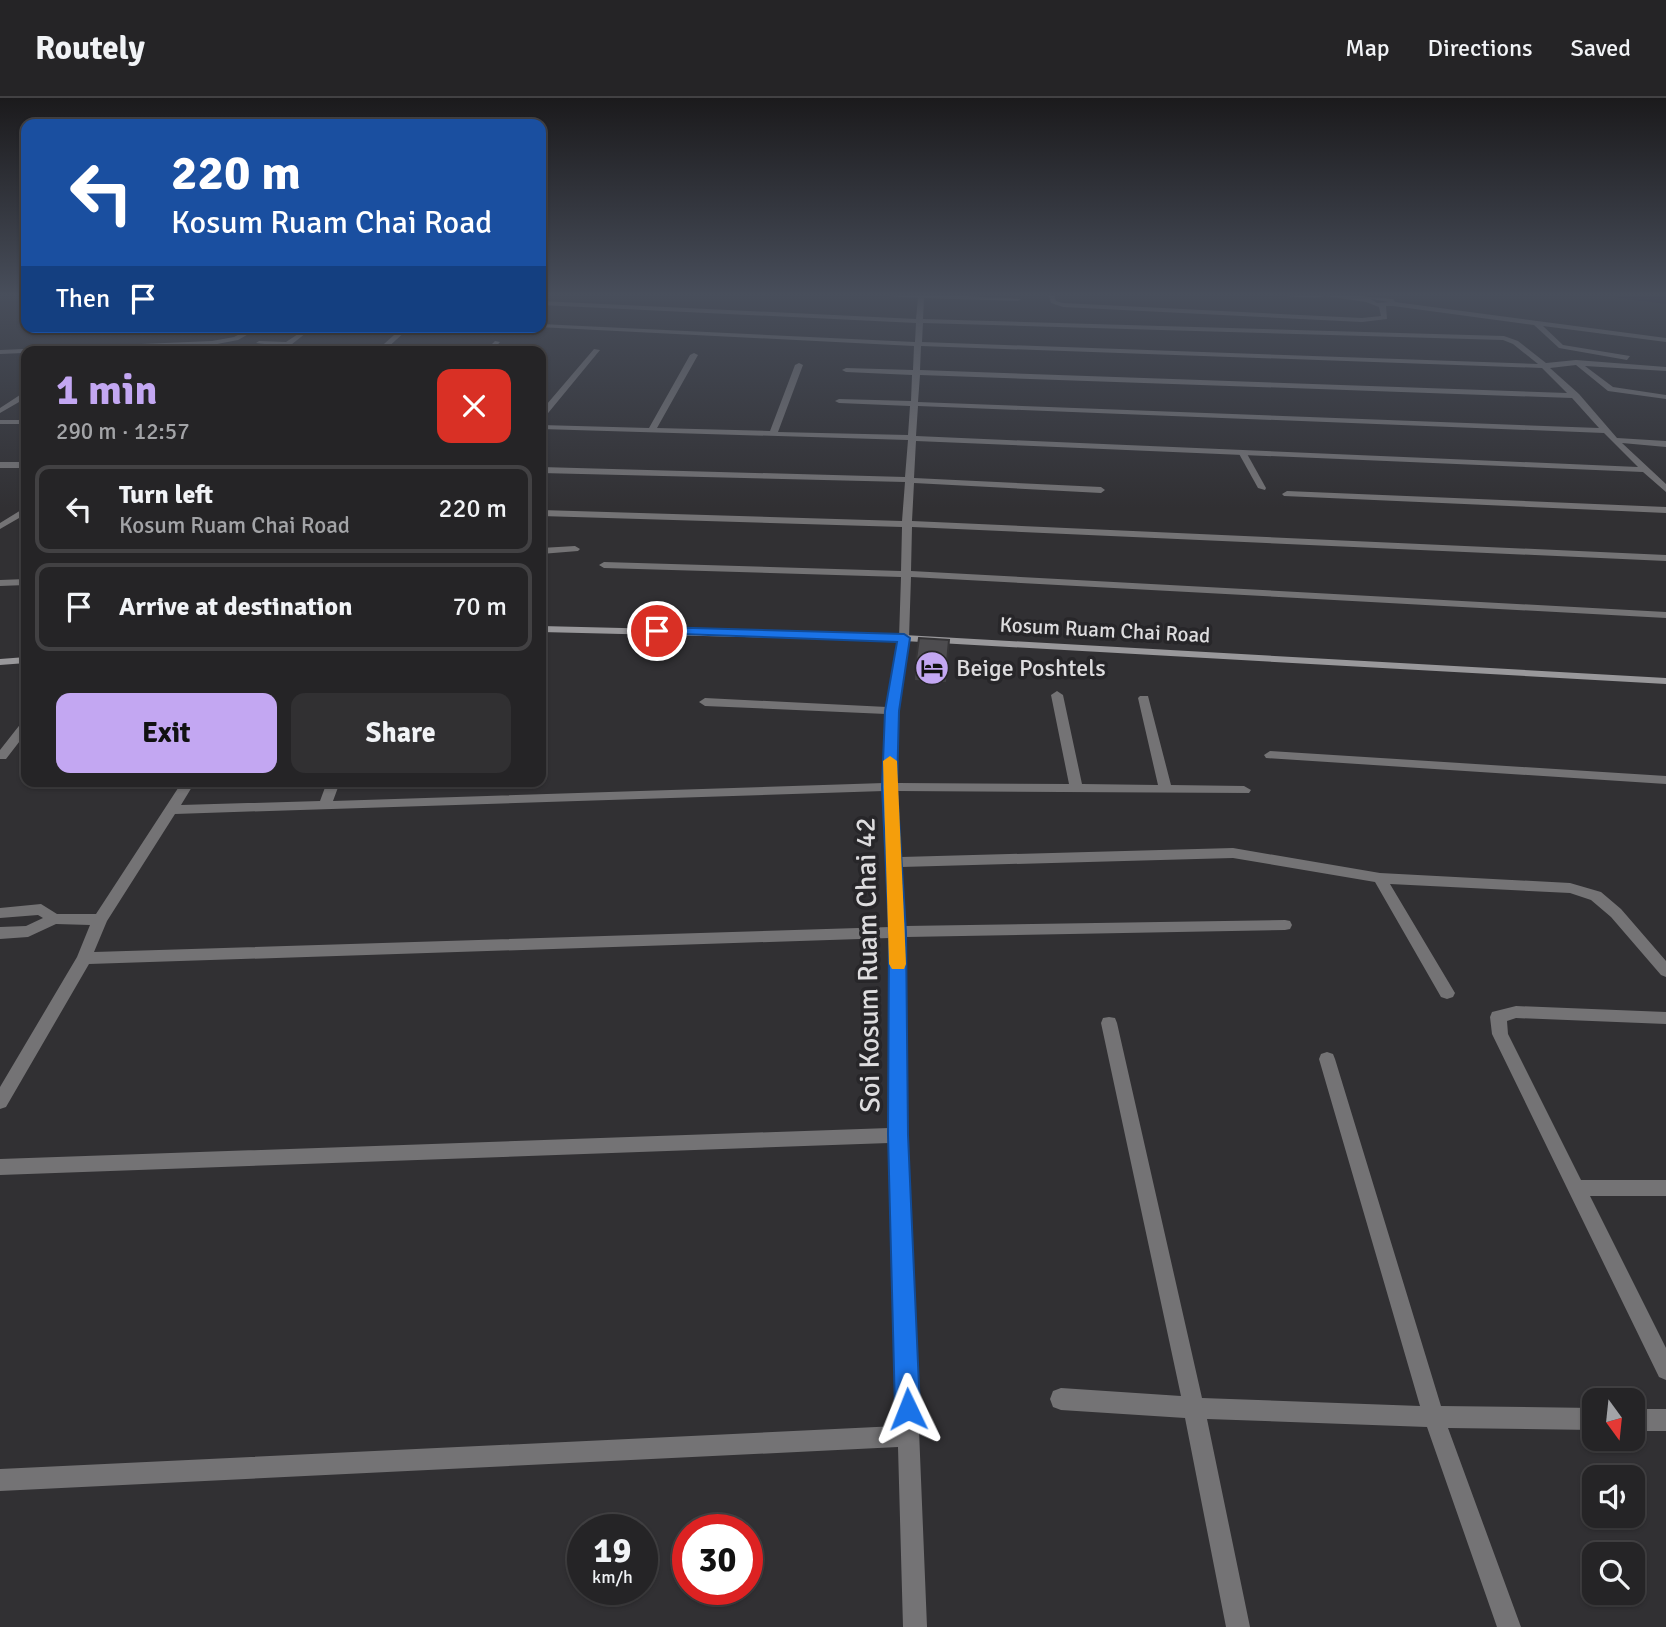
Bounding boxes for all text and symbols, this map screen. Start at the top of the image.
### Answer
text: Routely [35,28,145,69]
text: Map [1345,33,1390,63]
text: Directions [1428,33,1533,63]
text: Saved [1571,33,1631,63]
text: 220 m [171,143,301,203]
icon: left [56,147,147,238]
text: Kosum Ruam Chai Road [171,203,492,242]
icon: arrive [124,280,162,318]
text: Then [56,283,110,315]
text: 1 min [56,365,157,416]
button: close [437,369,511,443]
text: 290 m · 12:57 [56,417,190,446]
text: Turn left [119,479,213,511]
icon: left [60,490,98,528]
text: 220 m [438,493,507,525]
text: Kosum Ruam Chai Road [119,511,350,540]
icon: arrive [60,588,98,626]
text: Arrive at destination [119,591,352,623]
text: 70 m [452,591,507,623]
pin [627,601,687,661]
icon: arrive [638,612,676,650]
street label: Kosum Ruam Chai Road [999,612,1211,648]
hotel icon: Beige Poshtels [913,649,951,687]
place label: Beige Poshtels [956,653,1106,683]
button: Exit [56,693,277,773]
button: Share [291,693,511,773]
street label: Soi Kosum Ruam Chai 42 [848,817,888,1113]
position arrow [871,1372,945,1446]
north arrow [1582,1388,1645,1451]
map controls [1582,1388,1645,1605]
button: sound [1582,1465,1645,1528]
speed limit sign: 30 [672,1514,763,1605]
text: 19 [594,1529,631,1572]
button: search [1582,1542,1645,1605]
text: km/h [592,1566,633,1588]

